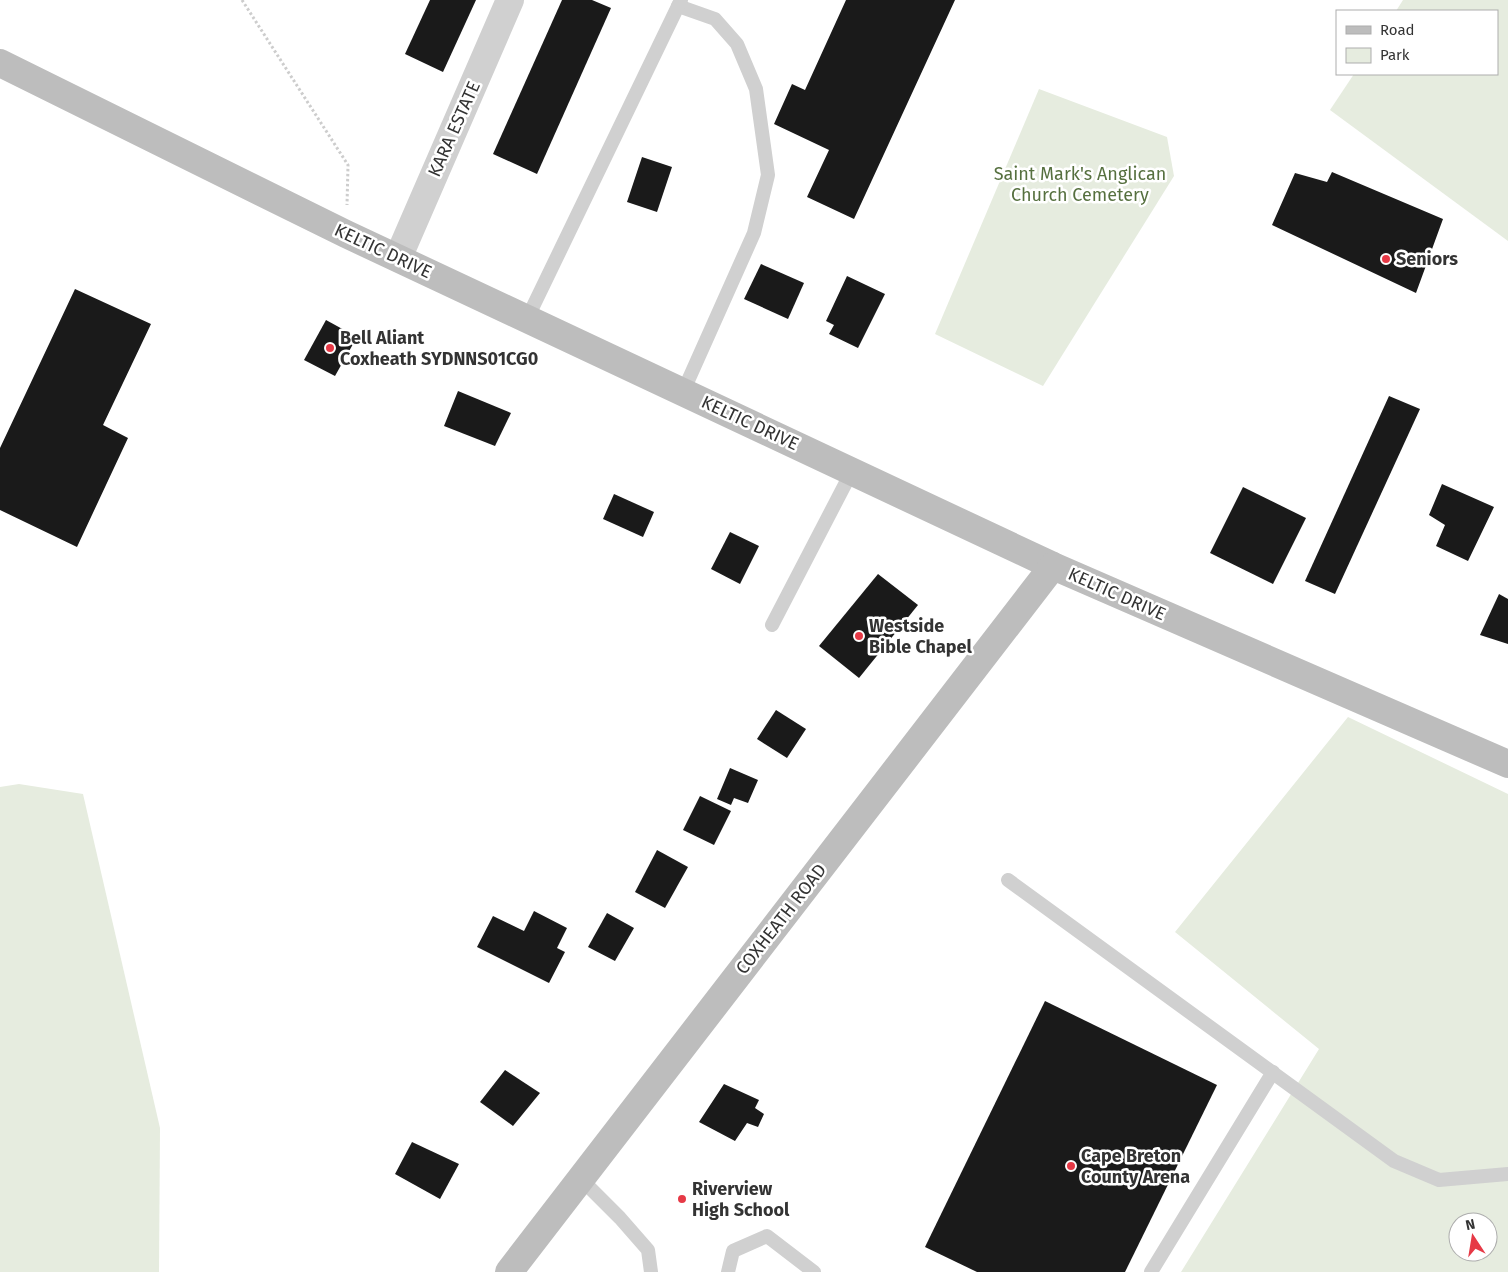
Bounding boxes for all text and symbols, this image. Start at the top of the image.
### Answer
legend [1336,10,1498,75]
text: Road [1380,21,1415,39]
text: Park [1380,46,1410,64]
street label: KARA ESTATE [423,78,485,180]
park label: Saint Mark's Anglican Church Cemetery [994,163,1166,206]
street label: KELTIC DRIVE [331,219,435,283]
place label: Seniors [1396,248,1458,270]
marker: Seniors [1380,253,1392,265]
place label: Bell Aliant Coxheath SYDNNS01CG0 [340,327,538,370]
marker: Bell Aliant Coxheath SYDNNS01CG0 [324,342,336,354]
street label: KELTIC DRIVE [698,391,802,455]
street label: KELTIC DRIVE [1065,563,1169,625]
place label: Westside Bible Chapel [869,615,972,658]
marker: Westside Bible Chapel [853,630,865,642]
street label: COXHEATH ROAD [731,859,831,979]
place label: Cape Breton County Arena [1081,1145,1190,1188]
marker: Cape Breton County Arena [1065,1160,1077,1172]
place label: Riverview High School [692,1178,790,1221]
marker: Riverview High School [676,1193,688,1205]
north arrow [1448,1212,1498,1262]
text: N [1464,1215,1477,1234]

